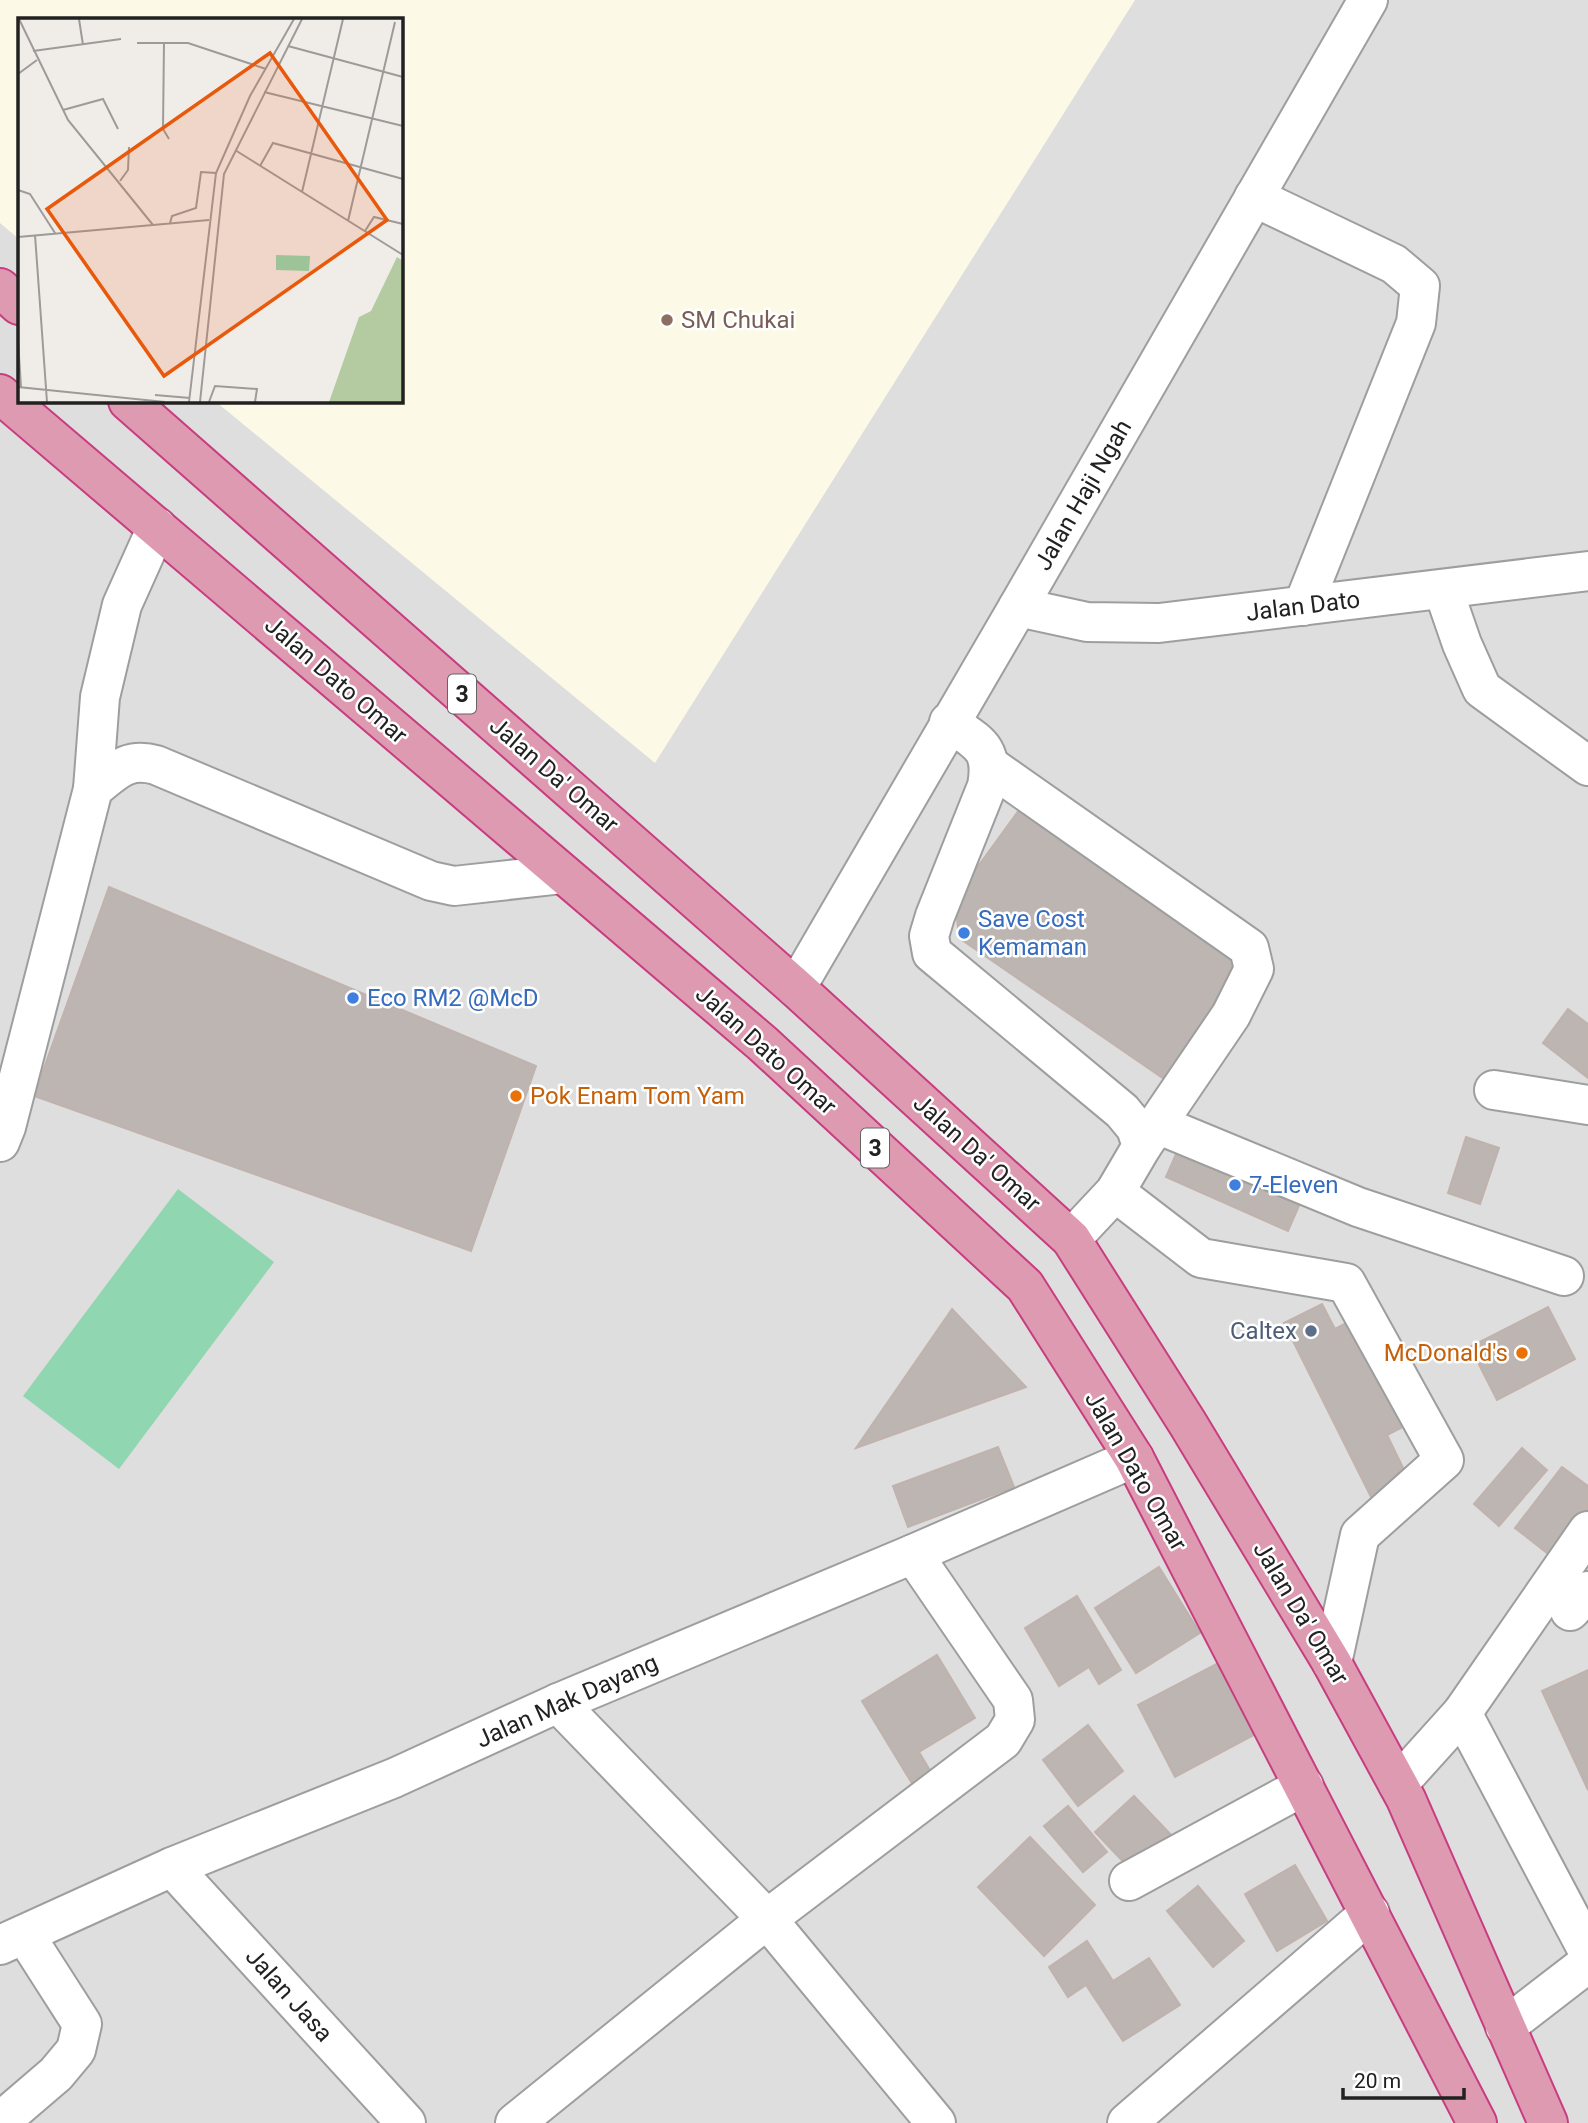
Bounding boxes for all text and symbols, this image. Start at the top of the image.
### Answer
inset map [18,18,402,402]
place label: SM Chukai [681,306,795,334]
marker: SM Chukai [659,312,675,328]
street label: Jalan Haji Ngah [1029,415,1137,575]
street label: Jalan Dato [1244,585,1362,627]
street label: Jalan Dato Omar [259,611,413,749]
road number: 3 [448,674,476,714]
street label: Jalan Da' Omar [484,712,624,838]
place label: Save Cost Kemaman [978,905,1087,961]
marker: Save Cost Kemaman [956,925,972,941]
street label: Jalan Dato Omar [690,980,842,1120]
place label: Eco RM2 @McD [367,984,539,1012]
marker: Eco RM2 @McD [345,990,361,1006]
place label: Pok Enam Tom Yam [530,1082,745,1110]
marker: Pok Enam Tom Yam [508,1088,524,1104]
street label: Jalan Da' Omar [908,1089,1046,1217]
road number: 3 [861,1128,889,1168]
place label: 7-Eleven [1249,1171,1339,1199]
marker: 7-Eleven [1227,1177,1243,1193]
place label: Caltex [1230,1317,1297,1345]
marker: Caltex [1303,1323,1319,1339]
place label: McDonald's [1384,1339,1508,1367]
marker: McDonald's [1514,1345,1530,1361]
street label: Jalan Dato Omar [1079,1386,1193,1556]
street label: Jalan Da' Omar [1247,1537,1355,1689]
street label: Jalan Mak Dayang [472,1648,662,1754]
street label: Jalan Jasa [240,1942,338,2048]
scale bar [1343,2056,1464,2100]
text: 20 m [1354,2069,1401,2093]

